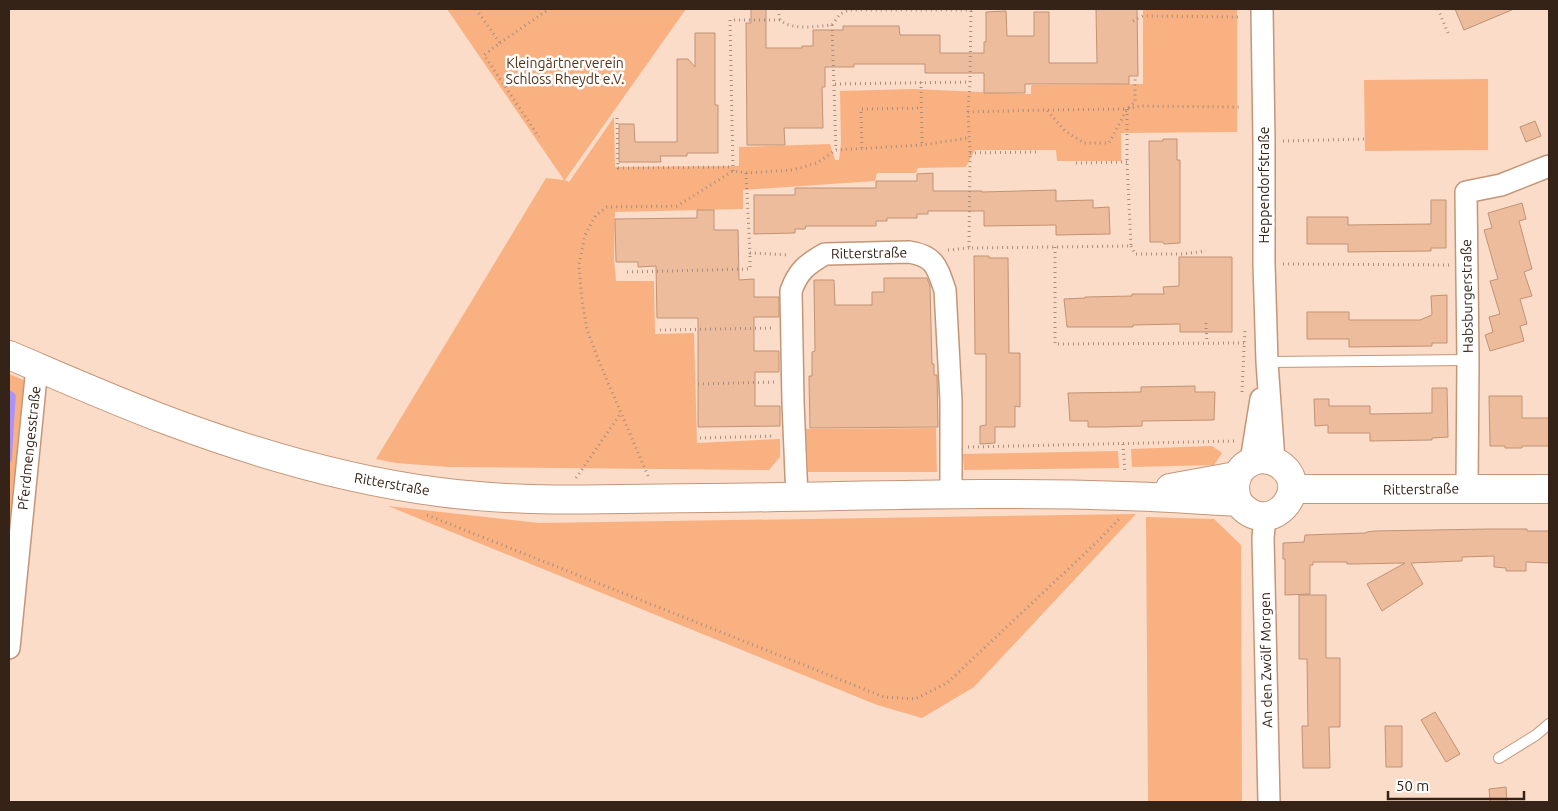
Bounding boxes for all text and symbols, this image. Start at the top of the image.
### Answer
park label: Kleingärtnerverein Schloss Rheydt e.V. [506,55,624,87]
street label: Heppendorfstraße [1256,127,1272,243]
street label: Habsburgerstraße [1458,239,1476,353]
street label: Ritterstraße [831,244,907,262]
street label: Pferdmengesstraße [15,385,43,511]
street label: Ritterstraße [353,469,431,499]
street label: Ritterstraße [1383,480,1459,498]
street label: An den Zwölf Morgen [1257,592,1275,728]
scale bar [1388,768,1524,800]
text: 50 m [1396,777,1429,794]

